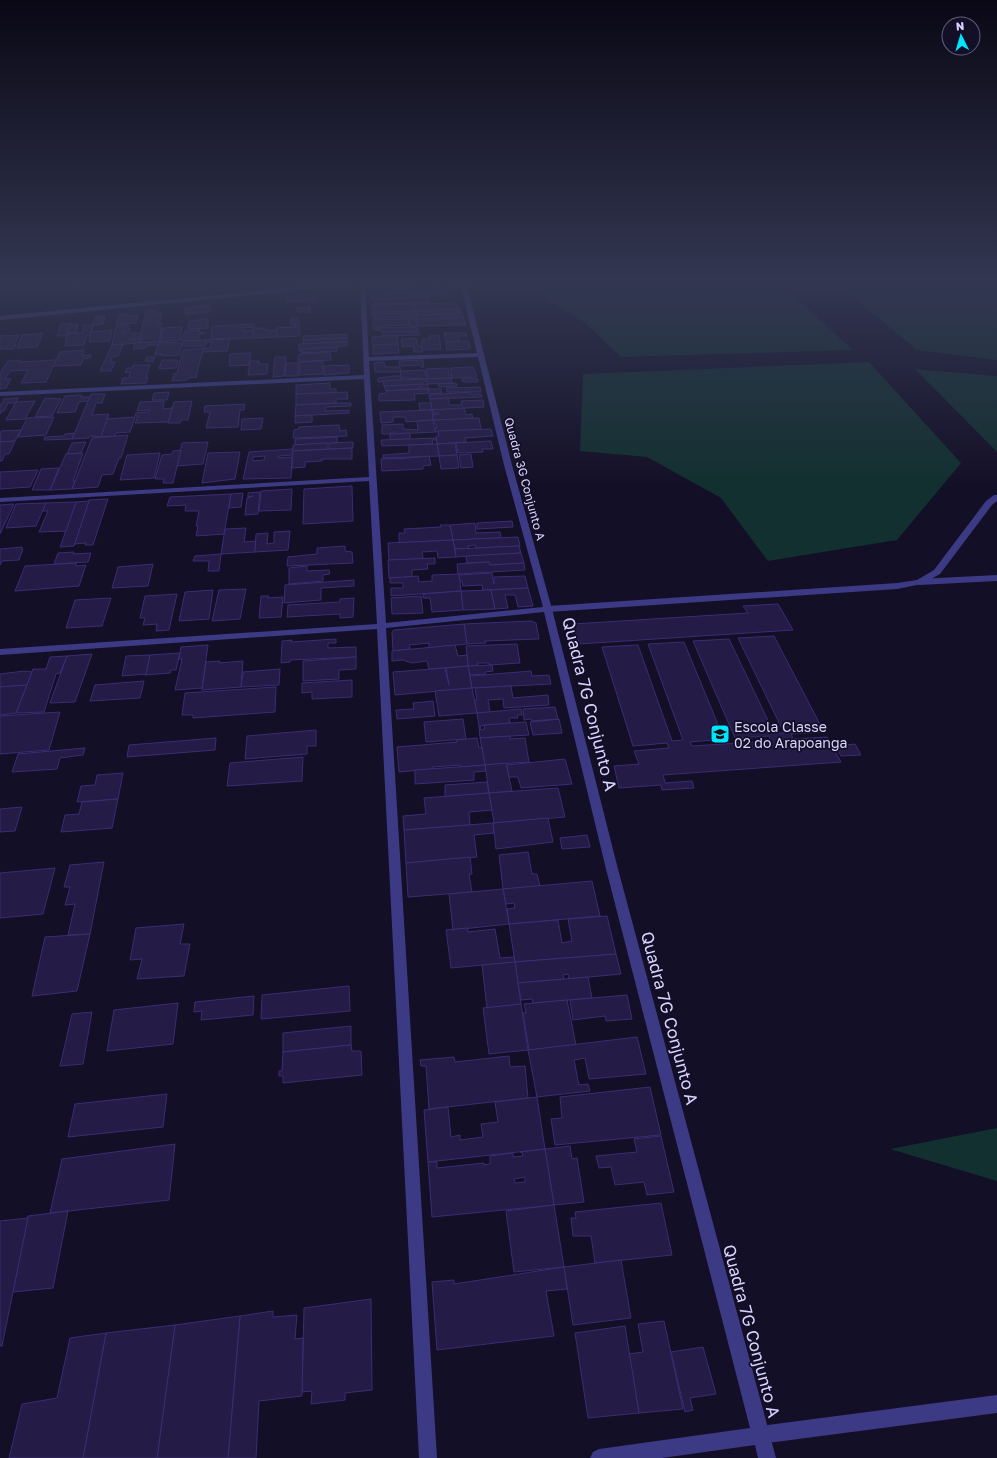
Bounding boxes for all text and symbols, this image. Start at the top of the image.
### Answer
north arrow [941,16,981,56]
text: N [955,19,965,32]
street label: Quadra 3G Conjunto A [501,416,549,542]
street label: Quadra 7G Conjunto A [558,615,622,794]
place label: Escola Classe 02 do Arapoanga [734,718,847,751]
school or university icon: Escola Classe 02 do Arapoanga [709,723,731,745]
street label: Quadra 7G Conjunto A [637,929,703,1107]
street label: Quadra 7G Conjunto A [719,1242,785,1420]

